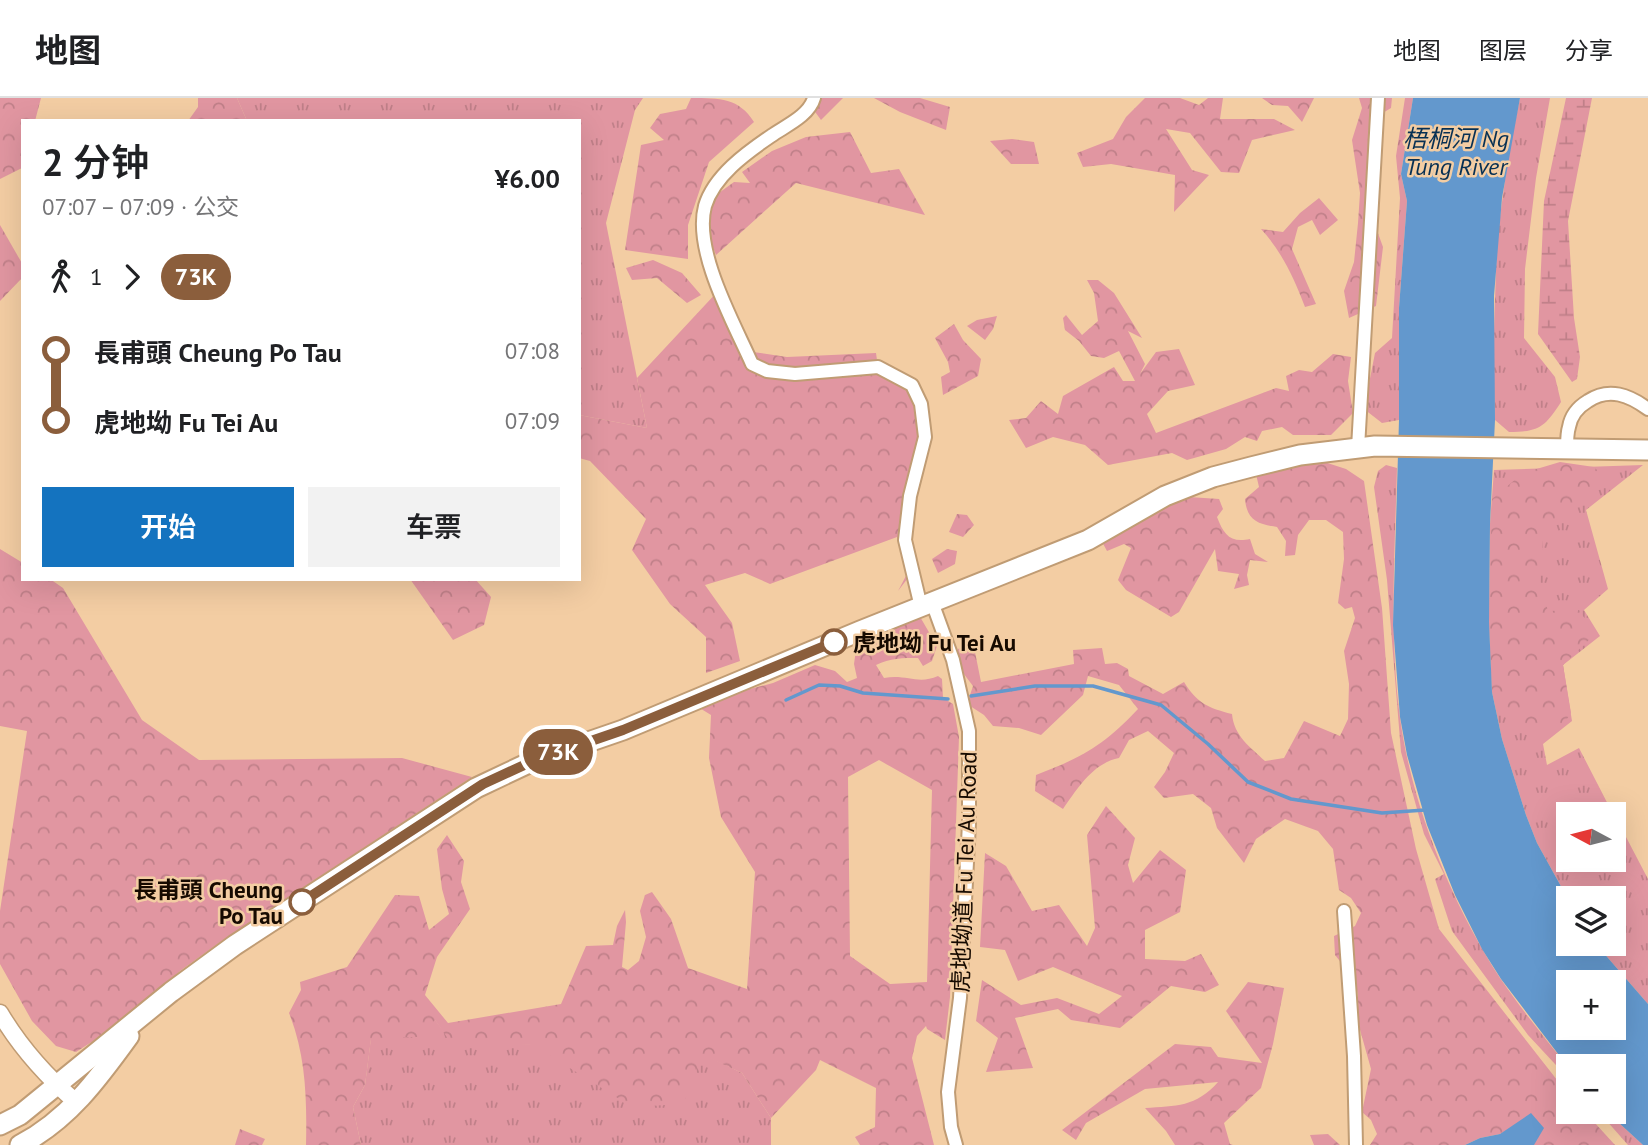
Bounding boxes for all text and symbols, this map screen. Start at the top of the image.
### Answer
text: 地图 [35,28,101,71]
text: 地图 [1393,35,1441,66]
text: 图层 [1479,35,1527,66]
text: 分享 [1565,35,1613,66]
water label: 梧桐河 Ng Tung River [1403,123,1509,182]
text: 2 分钟 [42,137,149,186]
text: ¥6.00 [495,162,560,195]
text: 07:07 – 07:09 · 公交 [42,192,239,221]
icon: walk [42,258,80,296]
icon: forward [113,258,151,296]
text: 73K [175,261,217,292]
text: 1 [90,262,103,291]
text: 長甫頭 Cheung Po Tau [94,336,342,369]
text: 07:08 [505,336,560,365]
text: 虎地坳 Fu Tei Au [94,406,278,439]
text: 07:09 [505,406,560,435]
button: 开始 [42,487,294,567]
button: 车票 [308,487,560,567]
place label: 虎地坳 Fu Tei Au [853,628,1016,657]
marker: 虎地坳 Fu Tei Au [821,629,847,655]
line badge: 73K [518,729,598,775]
text: 73K [537,736,579,767]
street label: 虎地坳道 Fu Tei Au Road [945,751,983,993]
north arrow [1556,802,1626,872]
map controls [1556,802,1626,1124]
place label: 長甫頭 Cheung Po Tau [134,875,283,930]
button: layers [1556,886,1626,956]
marker: 長甫頭 Cheung Po Tau [289,889,315,915]
button: + [1556,970,1626,1040]
button: − [1556,1054,1626,1124]

